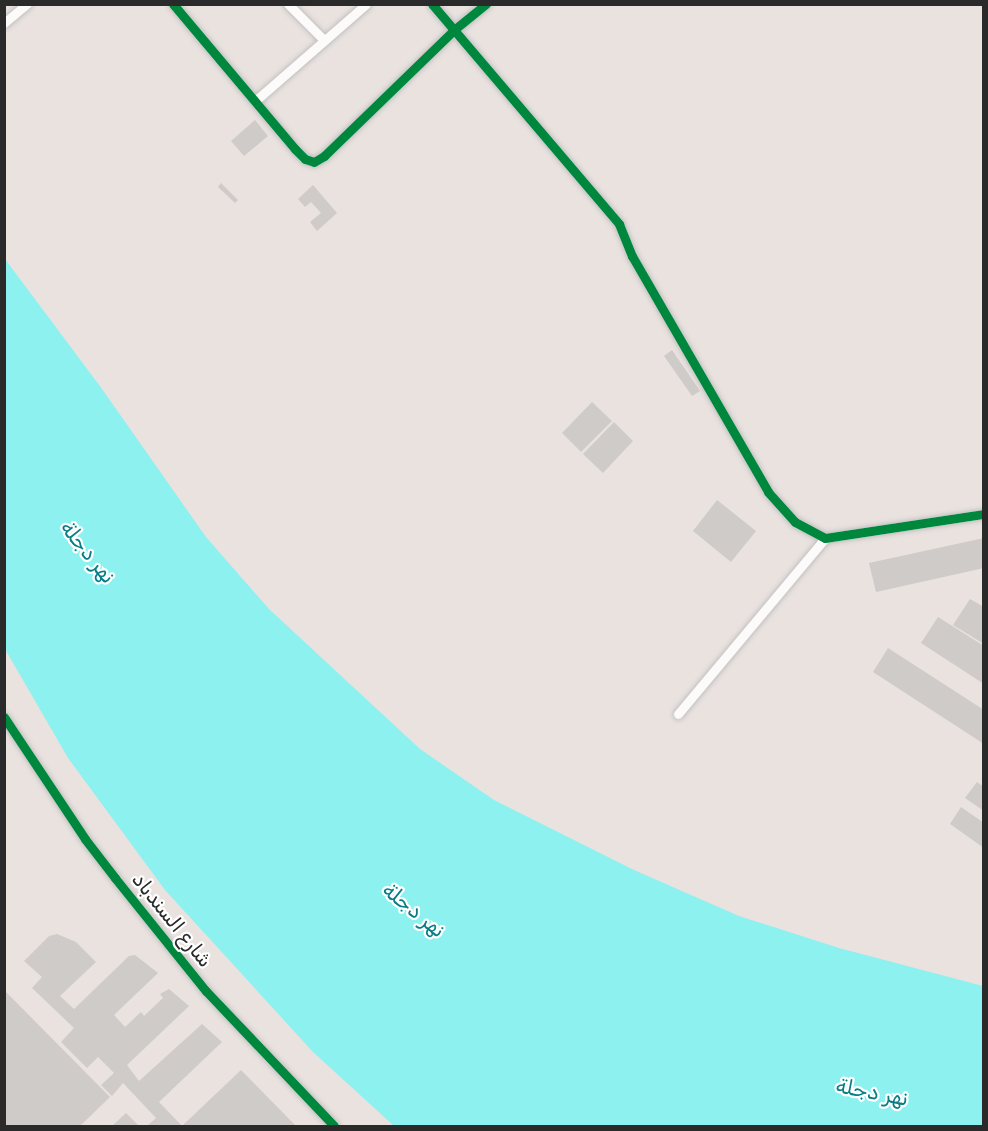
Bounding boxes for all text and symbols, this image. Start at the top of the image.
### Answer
water label: نهر دجلة [55,516,121,588]
street label: شارع السندباد [127,868,217,972]
water label: نهر دجلة [378,877,450,943]
water label: نهر دجلة [834,1073,910,1111]

